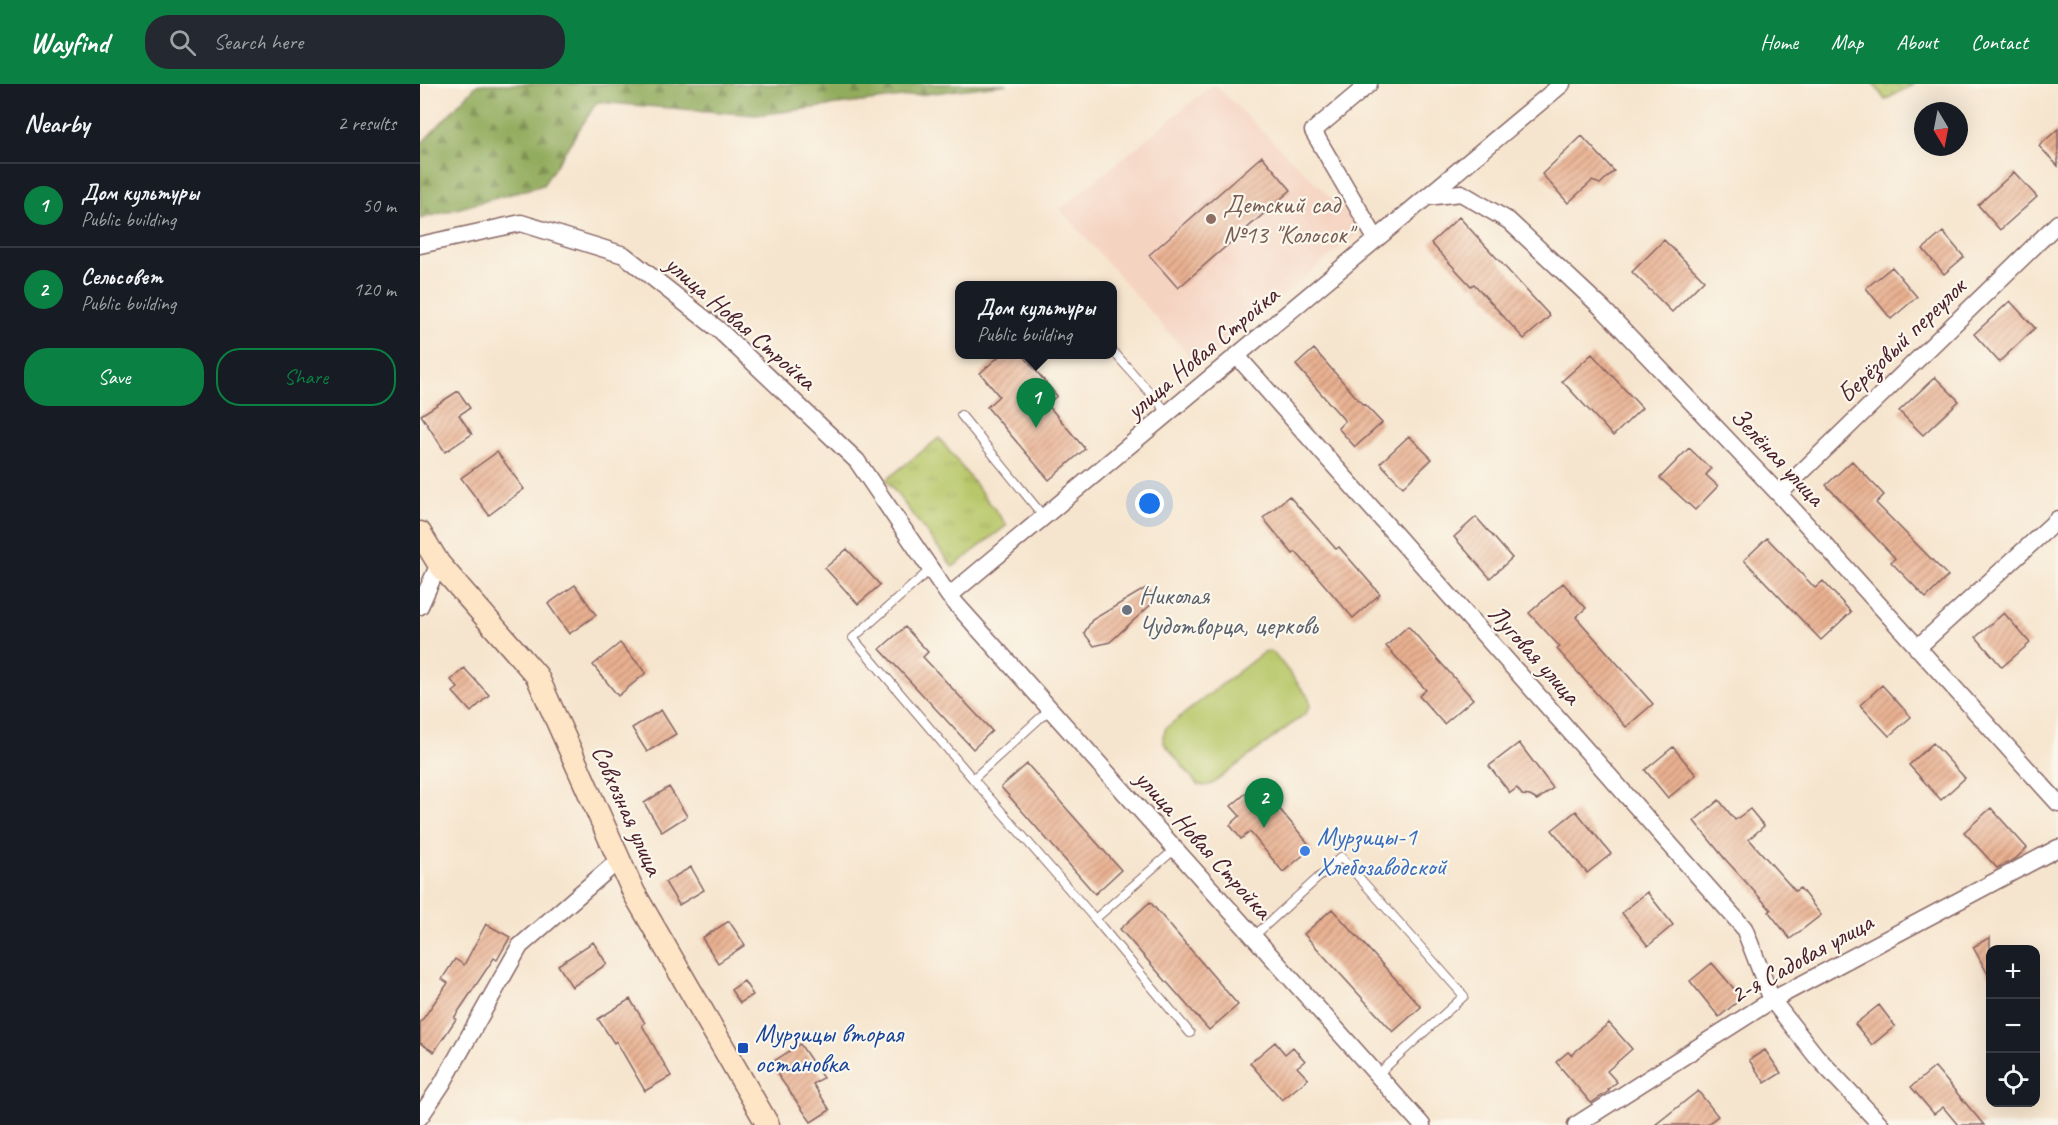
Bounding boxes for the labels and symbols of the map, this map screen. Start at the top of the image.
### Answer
north arrow [1914,102,1968,156]
place label: Детский сад №13 "Колосок" [1223,188,1358,251]
marker: Детский сад №13 "Колосок" [1204,212,1218,226]
street label: улица Новая Стройка [657,246,824,398]
street label: Берёзовый переулок [1830,269,1975,411]
street label: улица Новая Стройка [1117,278,1287,427]
pin: 1 [1016,378,1056,428]
street label: Зелёная улица [1723,400,1833,514]
your location [1135,489,1164,518]
place label: Николая Чудотворца, церковь [1139,579,1319,642]
street label: Луговая улица [1481,597,1589,712]
marker: Николая Чудотворца, церковь [1120,603,1134,617]
street label: Совхозная улица [584,740,672,882]
street label: улица Новая Стройка [1126,761,1281,927]
pin: 2 [1244,778,1284,828]
place label: Мурзицы-1 Хлебозаводской [1317,820,1448,883]
marker: Мурзицы-1 Хлебозаводской [1298,844,1312,858]
street label: 2-я Садовая улица [1724,905,1880,1011]
place label: Мурзицы вторая остановка [755,1017,905,1080]
marker: Мурзицы вторая остановка [736,1041,750,1055]

